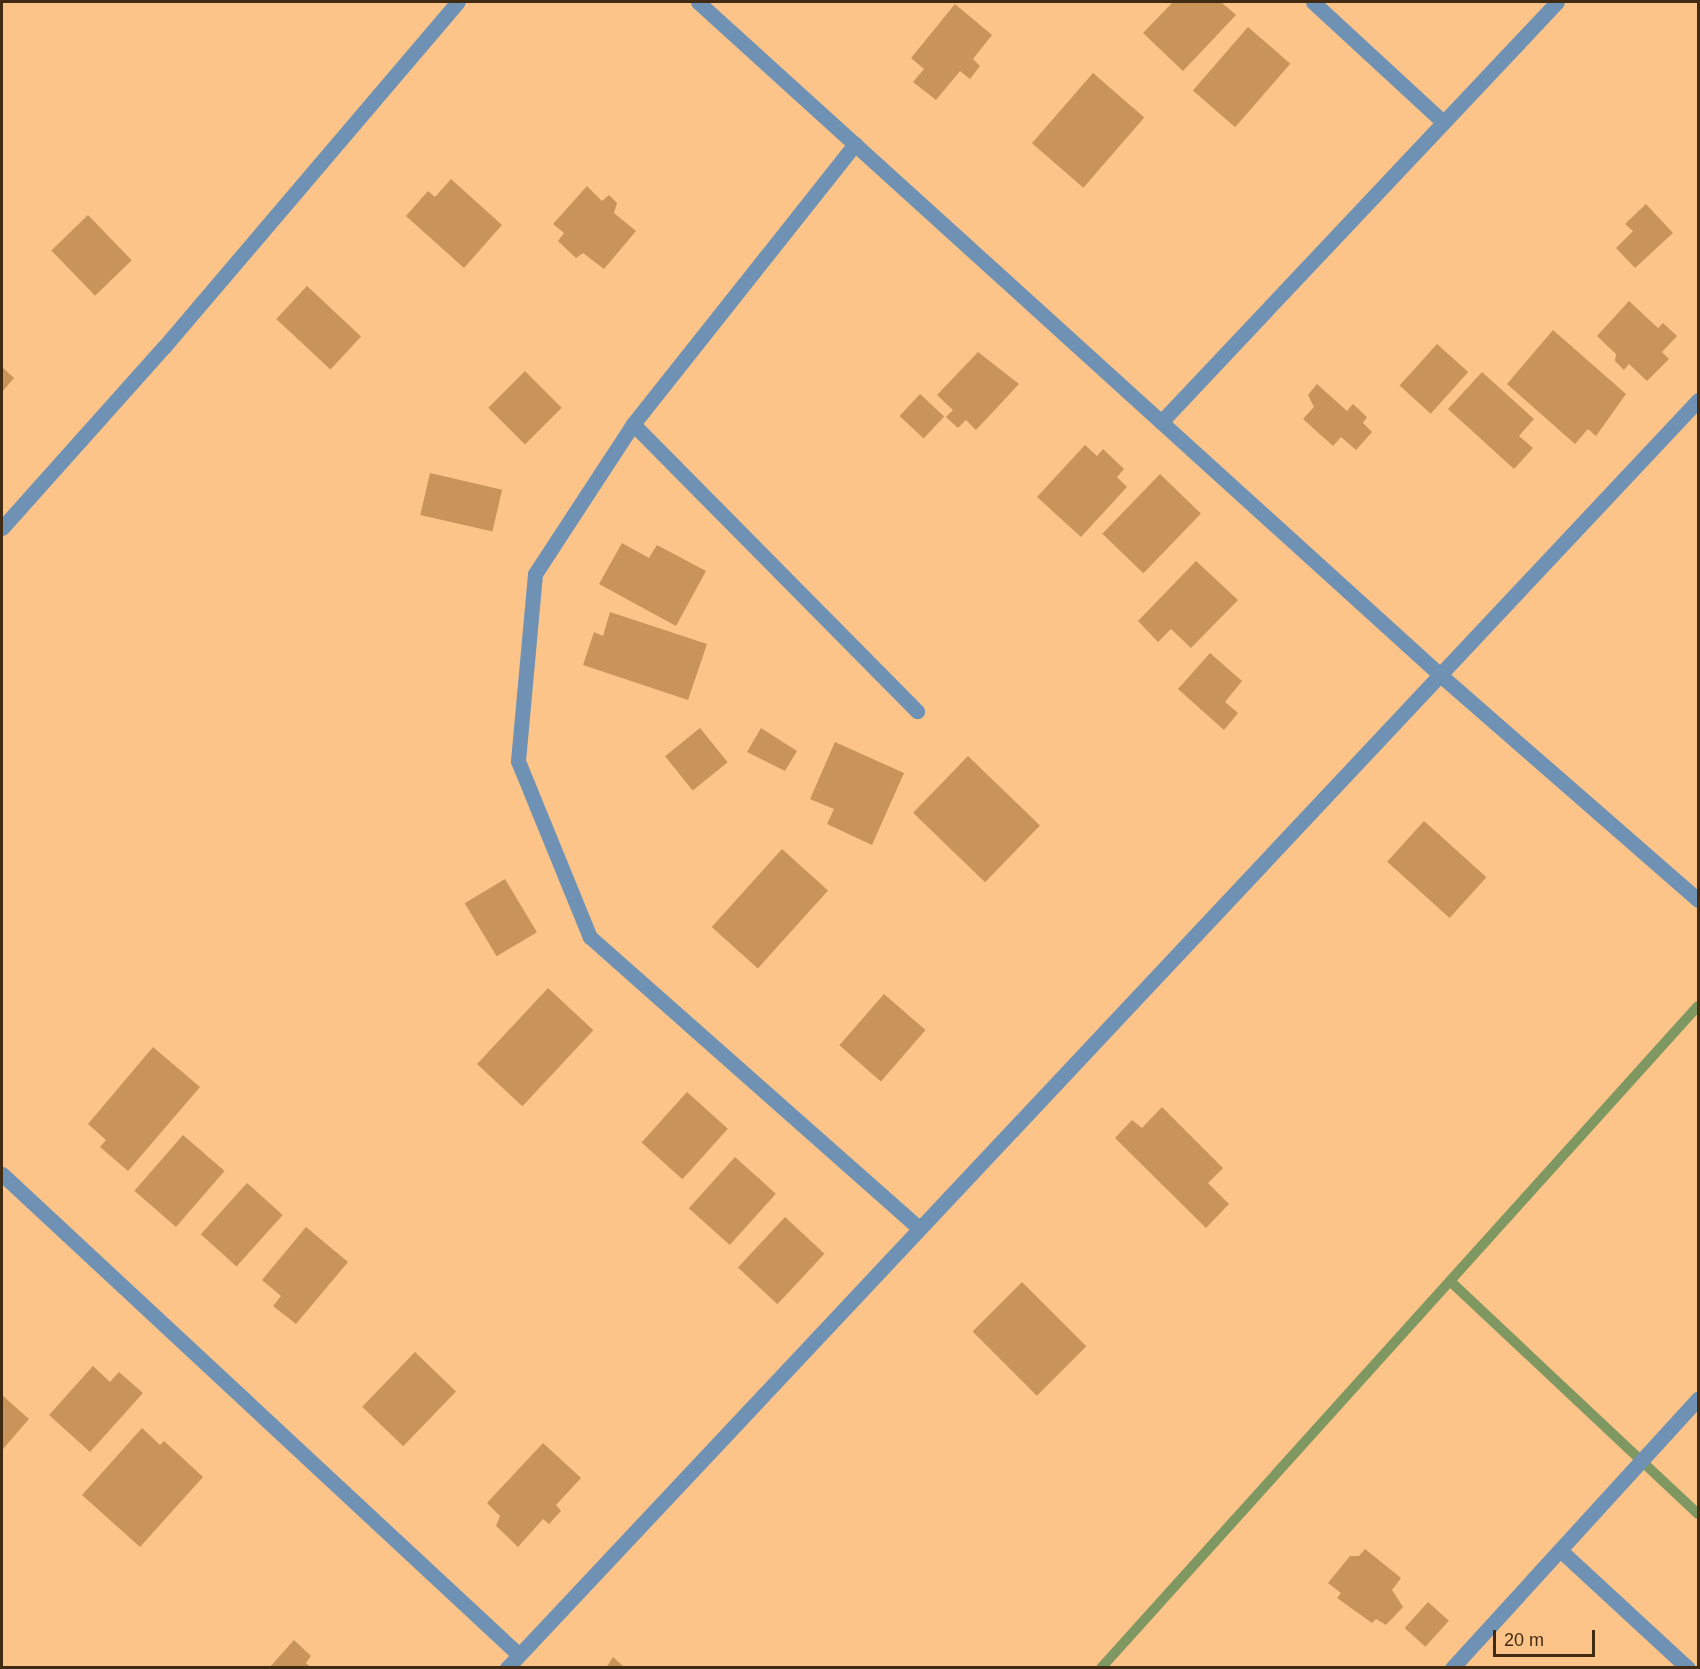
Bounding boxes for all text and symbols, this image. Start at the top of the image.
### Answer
scale bar [1496,1618,1598,1656]
text: 20 m [1504,1630,1544,1650]

